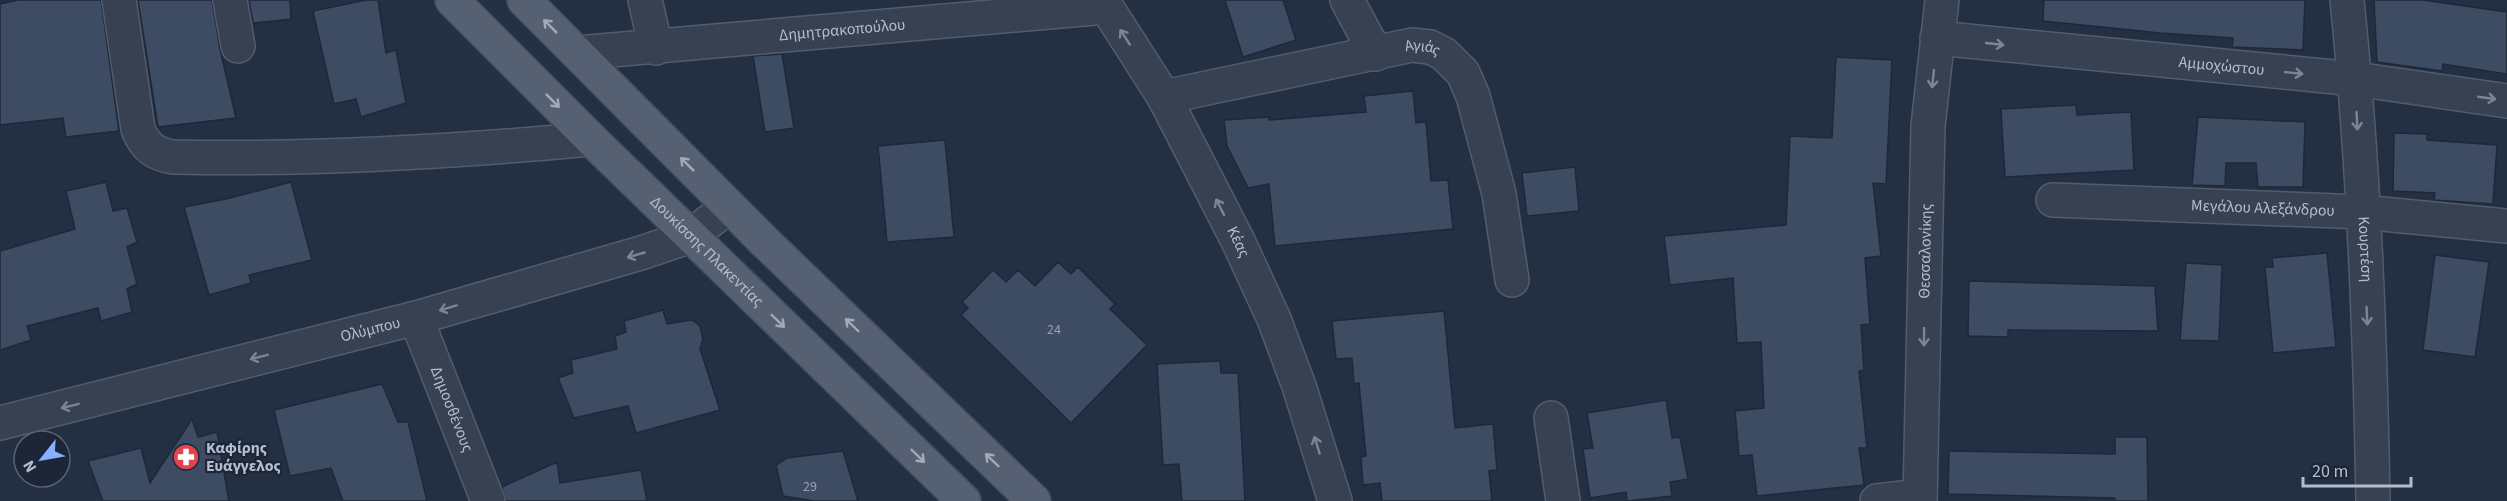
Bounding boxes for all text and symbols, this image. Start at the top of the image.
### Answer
street label: Δημητρακοπούλου [778,14,906,46]
one-way arrow [542,19,557,33]
one-way arrow [1119,29,1131,45]
street label: Αγιάς [1402,34,1445,62]
one-way arrow [1985,38,2005,49]
street label: Αμμοχώστου [2178,51,2266,81]
one-way arrow [2284,68,2303,79]
one-way arrow [1927,69,1938,88]
one-way arrow [545,93,560,108]
one-way arrow [2477,93,2497,104]
one-way arrow [2352,111,2363,131]
one-way arrow [680,157,695,172]
street label: Δουκίσσης Πλακεντίας [645,191,769,312]
street label: Μεγάλου Αλεξάνδρου [2191,194,2335,222]
one-way arrow [1214,198,1225,216]
street label: Θεσσαλονίκης [1913,203,1937,299]
street label: Κουρτέση [2353,216,2378,283]
street label: Κέας [1221,223,1255,261]
one-way arrow [626,250,645,261]
one-way arrow [439,303,458,314]
one-way arrow [2362,305,2373,325]
street label: Ολύμπου [338,311,403,348]
one-way arrow [771,313,786,328]
one-way arrow [844,318,859,332]
house number: 24 [1047,320,1061,340]
one-way arrow [1919,326,1930,346]
one-way arrow [250,352,269,364]
street label: Δημοσθένους [425,363,479,456]
one-way arrow [61,400,80,412]
north arrow [12,429,72,489]
one-way arrow [1311,436,1322,455]
place label: Καφίρης Ευάγγελος [206,437,281,477]
pharmacy icon: Καφίρης Ευάγγελος [171,442,201,472]
one-way arrow [911,449,926,464]
scale bar [2303,450,2411,488]
one-way arrow [985,454,1000,468]
text: N [18,456,42,476]
text: 20 m [2312,459,2348,484]
house number: 29 [803,477,817,497]

